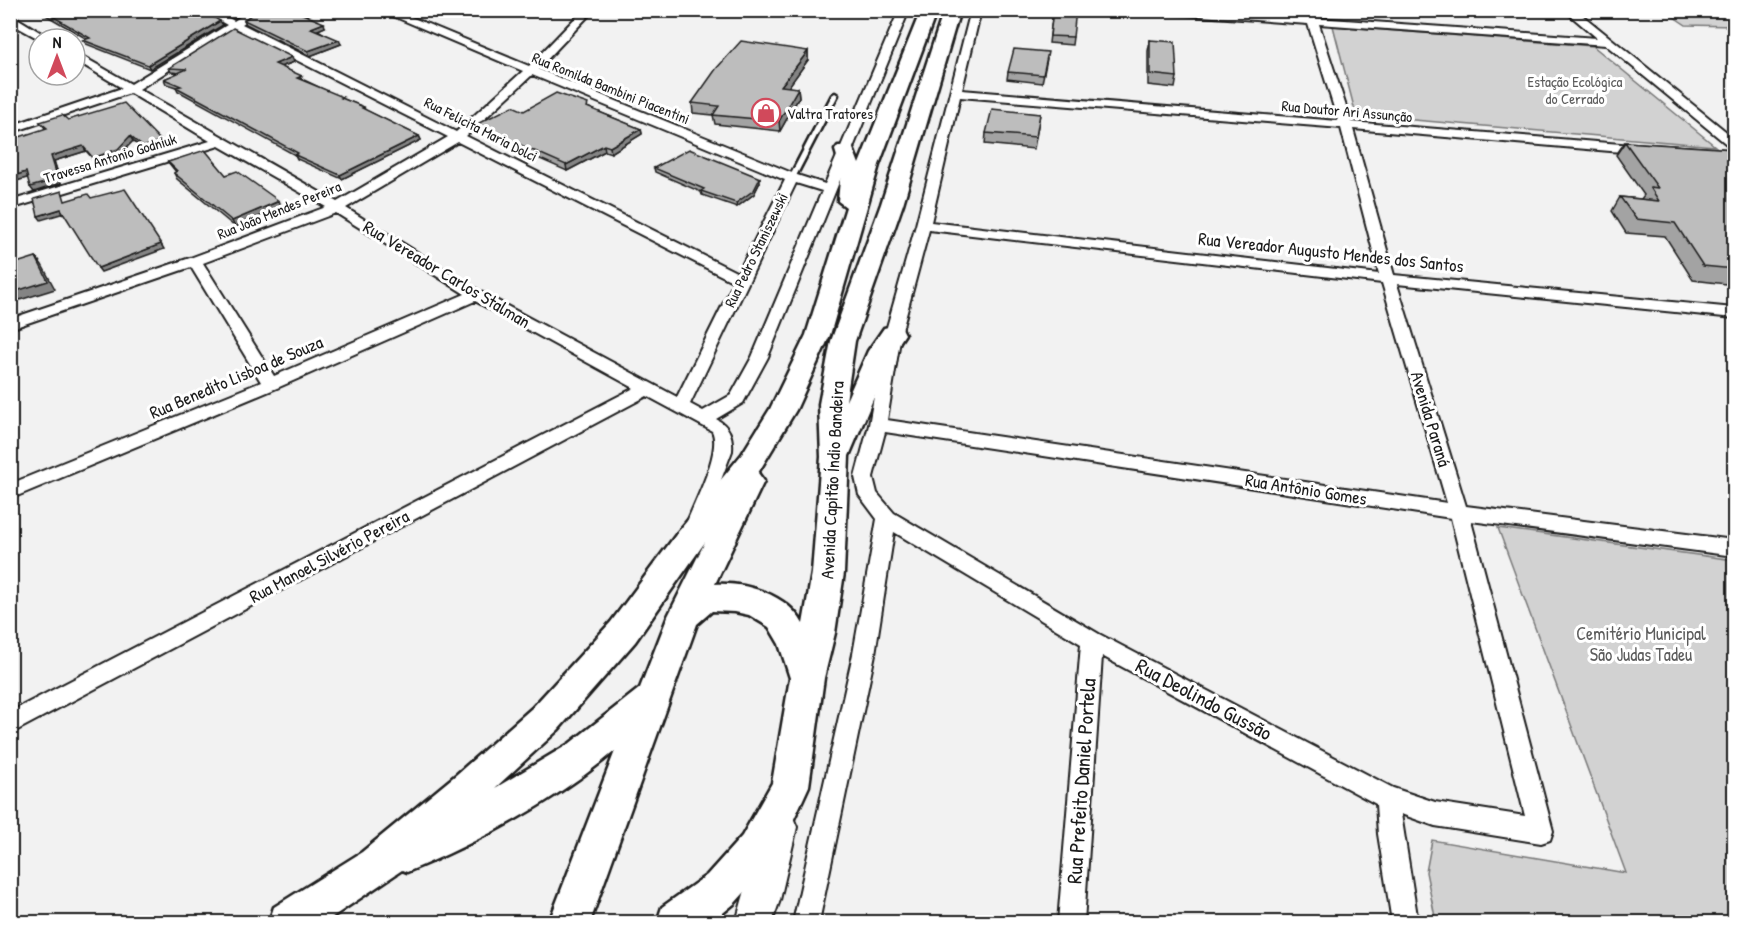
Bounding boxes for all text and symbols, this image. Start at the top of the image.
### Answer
north arrow [27,27,87,87]
text: N [53,31,62,53]
street label: Rua Romilda Bambini Piacentini [529,47,693,129]
park label: Estação Ecológica do Cerrado [1528,71,1623,109]
street label: Rua Felicita Maria Dolci [421,91,541,167]
street label: Rua Doutor Ari Assunção [1281,95,1413,127]
shop icon: Valtra Tratores [750,97,782,129]
place label: Valtra Tratores [787,103,873,124]
street label: Travessa Antonio Godniuk [41,128,179,188]
street label: Rua João Mendes Pereira [214,176,344,244]
street label: Rua Pedro Staniszewski [719,189,793,311]
street label: Rua Vereador Carlos Stalman [359,214,535,334]
street label: Rua Vereador Augusto Mendes dos Santos [1197,226,1465,278]
street label: Rua Benedito Lisboa de Souza [145,329,327,425]
street label: Avenida Paraná [1405,368,1457,470]
street label: Avenida Capitão Índio Bandeira [814,380,850,580]
street label: Rua Antônio Gomes [1243,467,1369,511]
street label: Rua Manoel Silvério Pereira [245,503,413,609]
park label: Cemitério Municipal São Judas Tadeu [1576,621,1706,667]
street label: Rua Deolindo Gussão [1131,651,1277,747]
street label: Rua Prefeito Daniel Portela [1059,677,1103,885]

